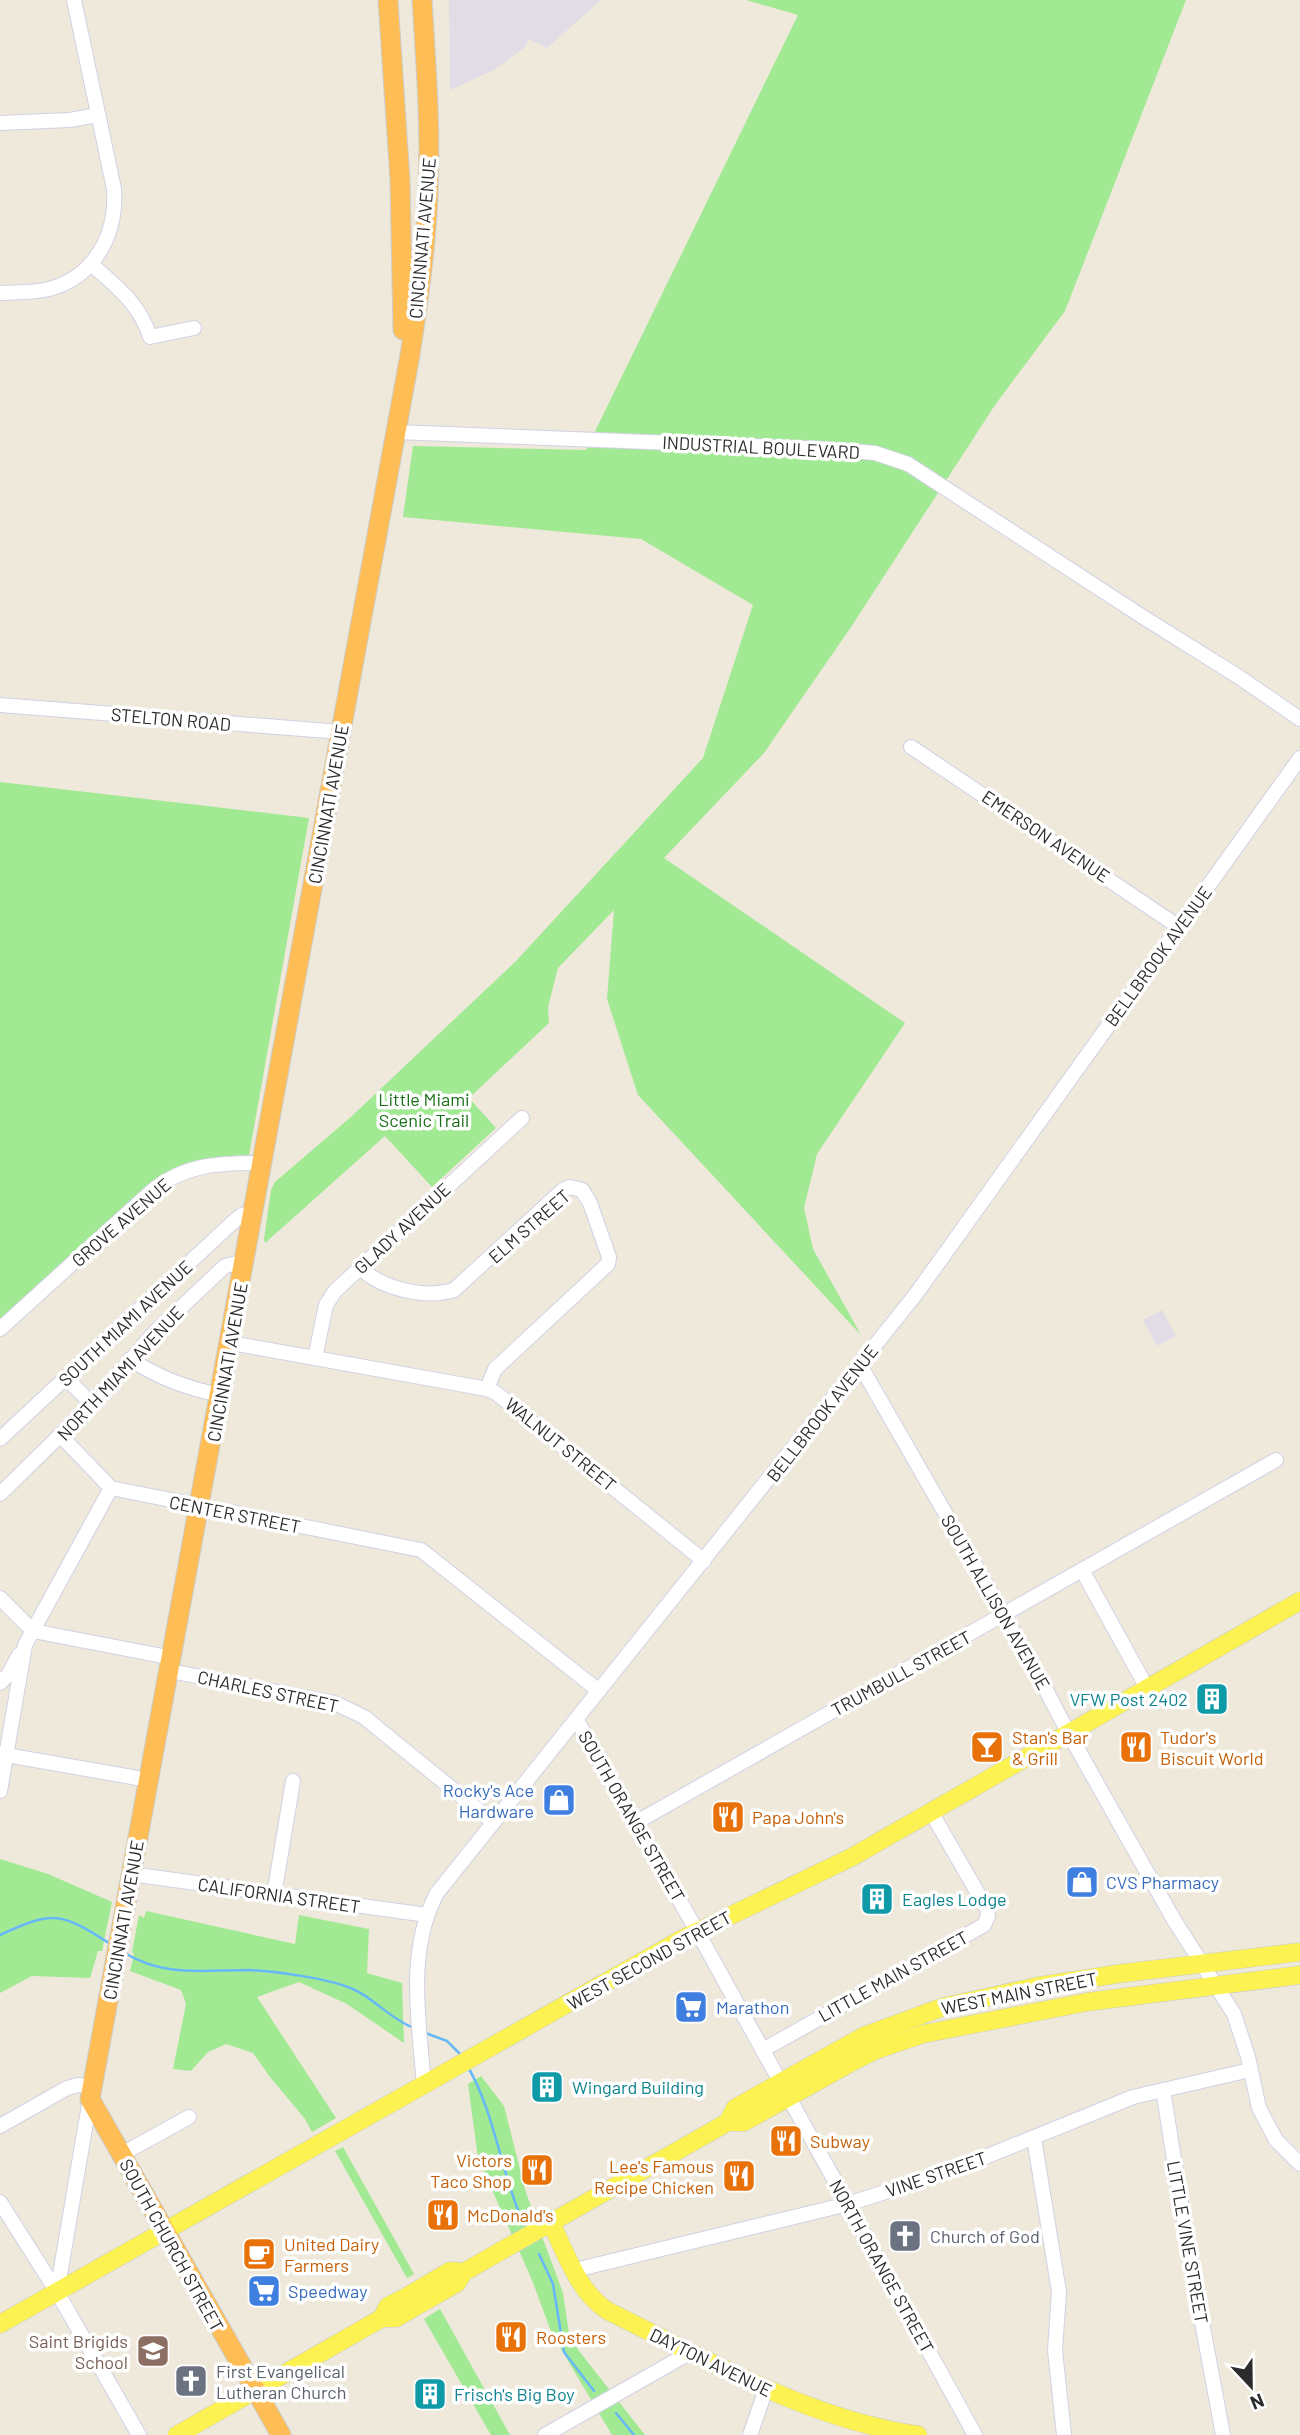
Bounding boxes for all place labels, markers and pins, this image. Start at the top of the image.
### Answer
building icon: VFW Post 2402 [1193,1680,1231,1718]
place label: VFW Post 2402 [1070,1688,1188,1710]
place label: Stan's Bar & Grill [1012,1726,1089,1769]
place label: Tudor's Biscuit World [1160,1726,1264,1769]
bar icon: Stan's Bar & Grill [968,1728,1006,1766]
restaurant icon: Tudor's Biscuit World [1117,1728,1155,1766]
place label: Rocky's Ace Hardware [443,1779,534,1822]
shop icon: Rocky's Ace Hardware [540,1781,578,1819]
restaurant icon: Papa John's [709,1798,747,1836]
place label: Papa John's [752,1806,844,1828]
shop icon: CVS Pharmacy [1063,1863,1101,1901]
place label: CVS Pharmacy [1106,1871,1219,1893]
building icon: Eagles Lodge [858,1880,896,1918]
place label: Eagles Lodge [902,1888,1007,1910]
supermarket icon: Marathon [672,1988,710,2026]
place label: Marathon [716,1996,789,2018]
building icon: Wingard Building [528,2068,566,2106]
place label: Wingard Building [572,2076,704,2098]
restaurant icon: Subway [767,2122,805,2160]
place label: Subway [810,2130,870,2152]
place label: Victors Taco Shop [430,2149,512,2192]
restaurant icon: Victors Taco Shop [518,2151,556,2189]
place label: Lee's Famous Recipe Chicken [594,2155,714,2198]
restaurant icon: Lee's Famous Recipe Chicken [720,2157,758,2195]
restaurant icon: McDonald's [424,2196,462,2234]
place label: McDonald's [467,2204,554,2226]
church icon: Church of God [886,2217,924,2255]
place label: Church of God [930,2225,1040,2247]
place label: United Dairy Farmers [284,2233,379,2276]
cafe icon: United Dairy Farmers [240,2235,278,2273]
supermarket icon: Speedway [245,2272,283,2310]
place label: Speedway [288,2280,368,2302]
restaurant icon: Roosters [492,2318,530,2356]
place label: Roosters [536,2326,606,2348]
place label: Saint Brigids School [29,2330,128,2373]
school or university icon: Saint Brigids School [134,2332,172,2370]
place label: First Evangelical Lutheran Church [216,2360,346,2403]
church icon: First Evangelical Lutheran Church [172,2362,210,2400]
building icon: Frisch's Big Boy [411,2375,449,2413]
place label: Frisch's Big Boy [454,2383,575,2405]

